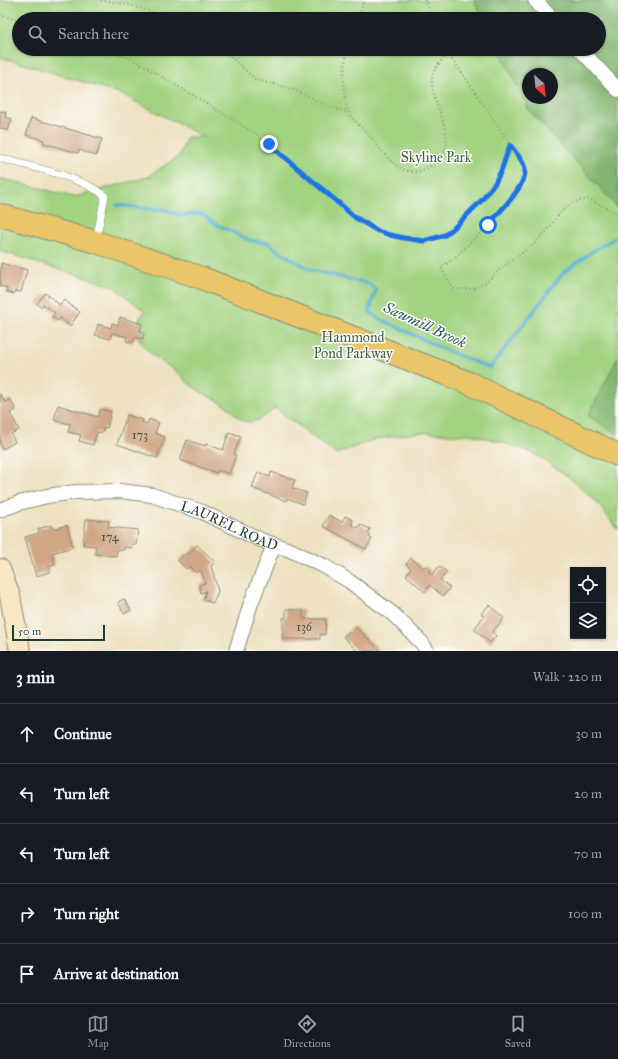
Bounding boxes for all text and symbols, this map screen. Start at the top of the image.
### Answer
search box [12,12,606,56]
icon: search [26,23,48,45]
text: Search here [58,25,129,43]
north arrow [522,68,558,104]
route end [260,135,278,153]
park label: Skyline Park [401,149,472,166]
route start [479,216,497,234]
water label: Sawmill Brook [380,298,469,352]
park label: Hammond Pond Parkway [313,329,393,362]
house number: 173 [132,428,148,442]
street label: LAUREL ROAD [179,497,280,554]
house number: 174 [101,530,119,544]
map controls [570,567,606,639]
button: locate [570,567,606,603]
button: layers [570,603,606,639]
house number: 136 [296,620,313,634]
scale bar [12,623,105,642]
text: 50 m [18,625,41,638]
text: 3 min [16,667,55,688]
text: Walk · 220 m [533,669,602,685]
icon: ahead [16,723,38,745]
text: Continue [54,725,112,743]
text: 30 m [576,726,602,742]
icon: left [16,783,38,805]
text: Turn left [54,785,110,803]
text: 20 m [574,786,602,802]
icon: left [16,843,38,865]
text: Turn left [54,845,110,863]
text: 70 m [574,846,602,862]
icon: right [16,903,38,925]
text: Turn right [54,905,119,923]
text: 100 m [568,906,602,922]
icon: arrive [16,963,38,985]
text: Arrive at destination [54,965,179,983]
tab: Map [87,1013,109,1050]
tab: Directions [283,1013,331,1050]
tab: Saved [505,1013,531,1050]

